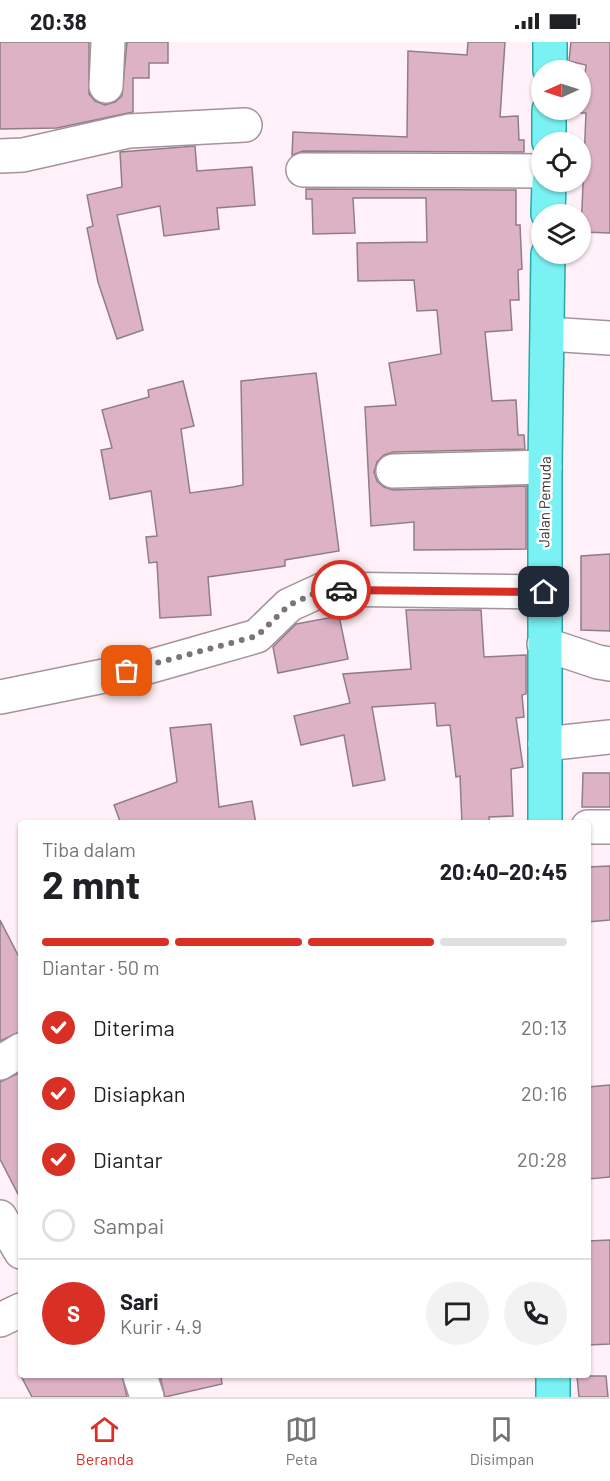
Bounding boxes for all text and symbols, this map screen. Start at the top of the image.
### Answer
text: 20:38 [30,8,87,34]
north arrow [531,60,591,120]
map controls [531,60,591,264]
button: locate [531,132,591,192]
button: layers [531,204,591,264]
street label: Jalan Pemuda [534,456,554,548]
courier [311,560,371,620]
pin [518,566,569,617]
icon: car [325,574,358,607]
icon: home [527,575,560,608]
pin [101,645,152,696]
icon: bag [110,654,143,687]
text: Tiba dalam [42,837,136,861]
text: 20:40–20:45 [440,858,567,884]
text: 2 mnt [42,860,140,907]
text: Diantar · 50 m [42,955,160,979]
icon: check [42,1011,75,1044]
text: Diterima [93,1014,175,1040]
text: 20:13 [521,1015,567,1039]
icon: check [42,1077,75,1110]
text: Disiapkan [93,1080,186,1106]
text: 20:16 [521,1081,567,1105]
icon: check [42,1143,75,1176]
text: Diantar [93,1146,163,1172]
text: 20:28 [517,1147,567,1171]
text: Sampai [93,1212,164,1238]
button: chat [426,1282,489,1345]
button: phone [504,1282,567,1345]
text: Sari [120,1288,159,1314]
text: S [67,1300,80,1326]
text: Kurir · 4.9 [120,1314,202,1338]
tab: Beranda [76,1413,134,1468]
tab: Peta [285,1413,318,1468]
tab: Disimpan [470,1413,534,1468]

